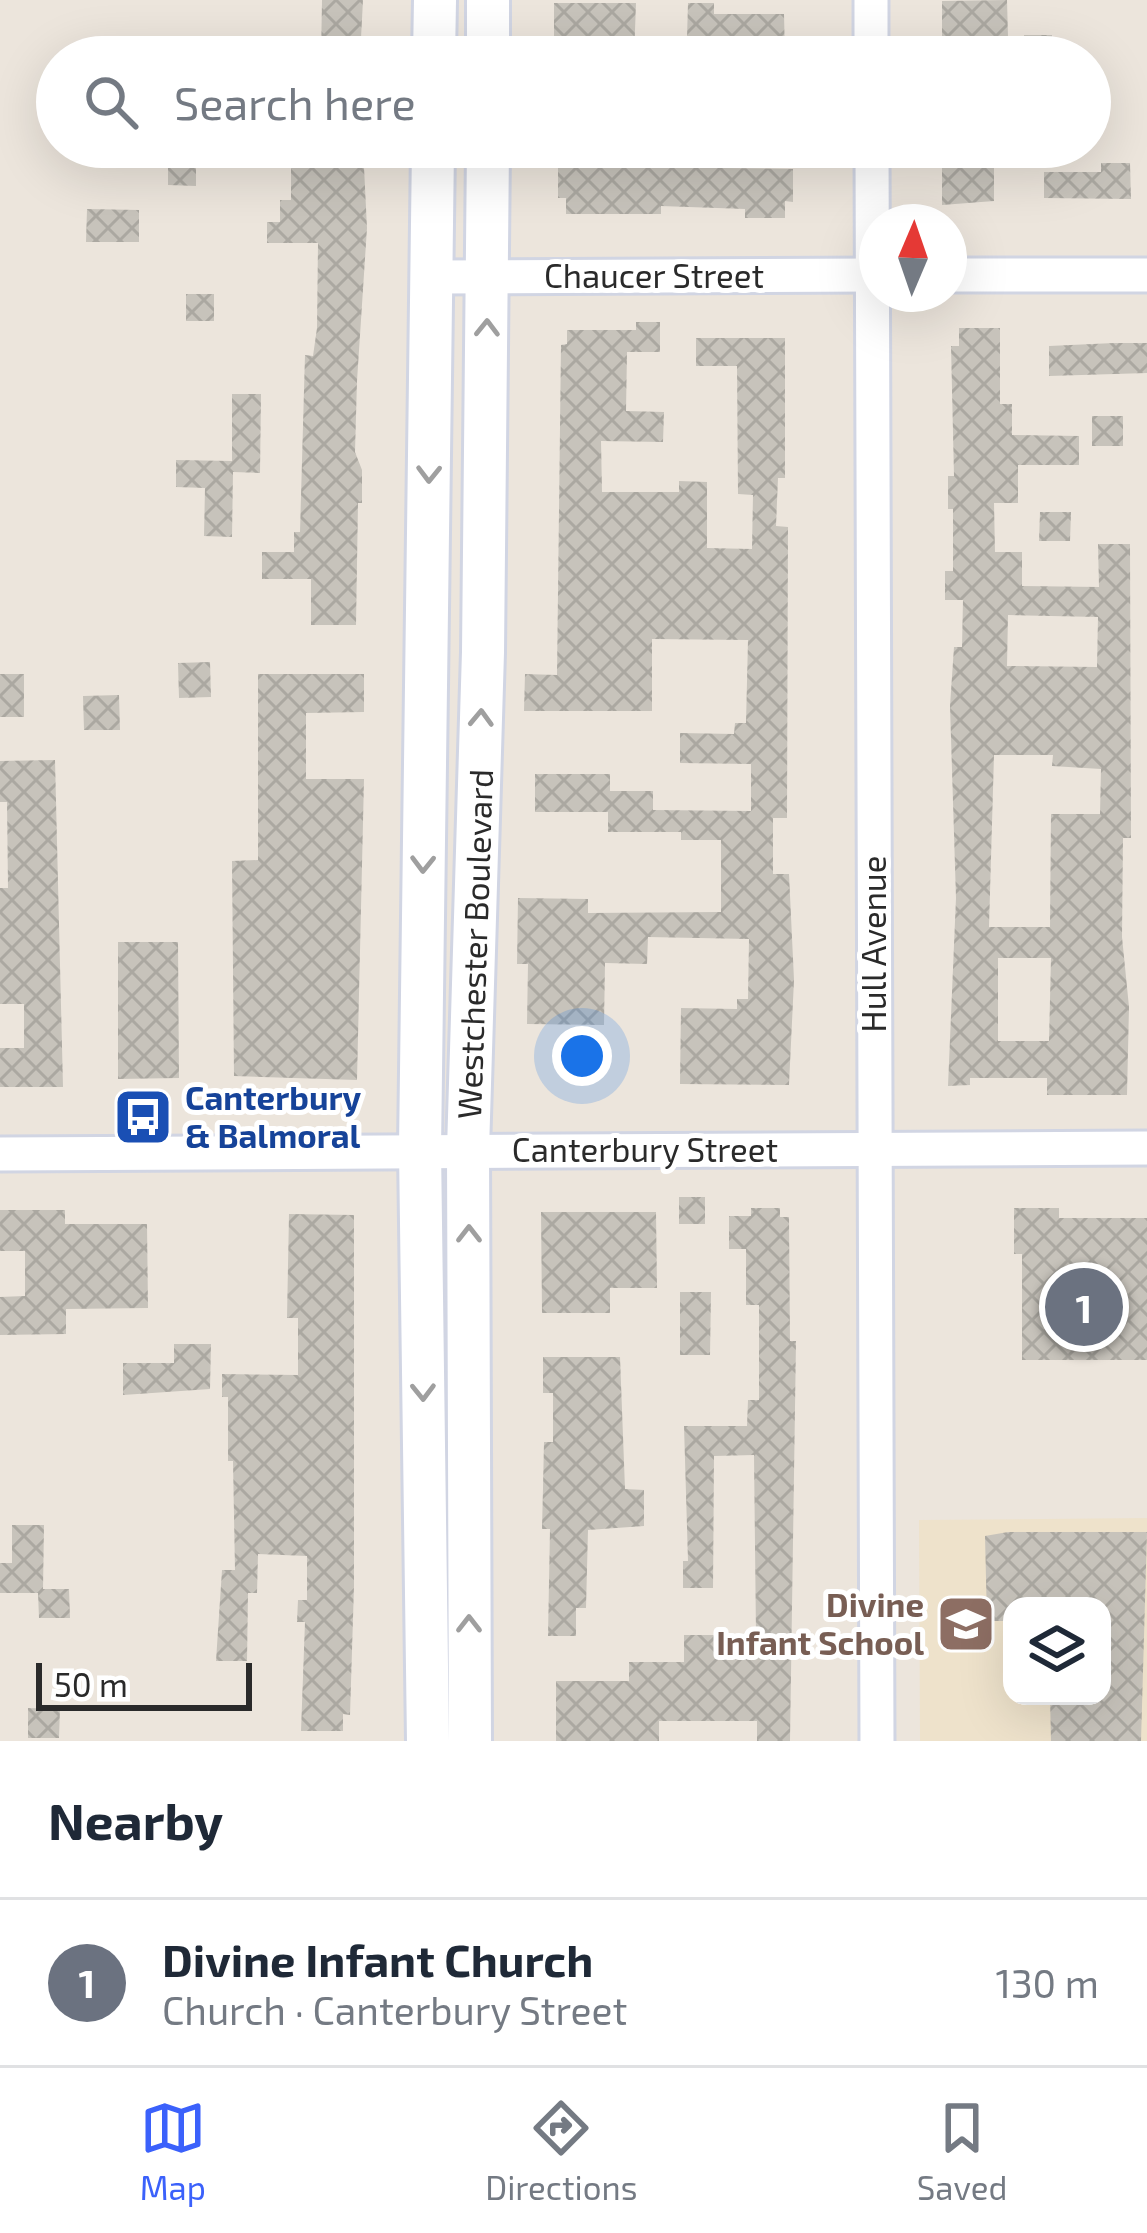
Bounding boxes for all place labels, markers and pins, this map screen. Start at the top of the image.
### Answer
place label: Canterbury & Balmoral [185,1077,362,1155]
bus stop icon: Canterbury & Balmoral [112,1086,174,1148]
pin: 1 [1045,1262,1123,1352]
place label: Divine Infant School [716,1584,924,1662]
school or university icon: Divine Infant School [935,1593,997,1655]

